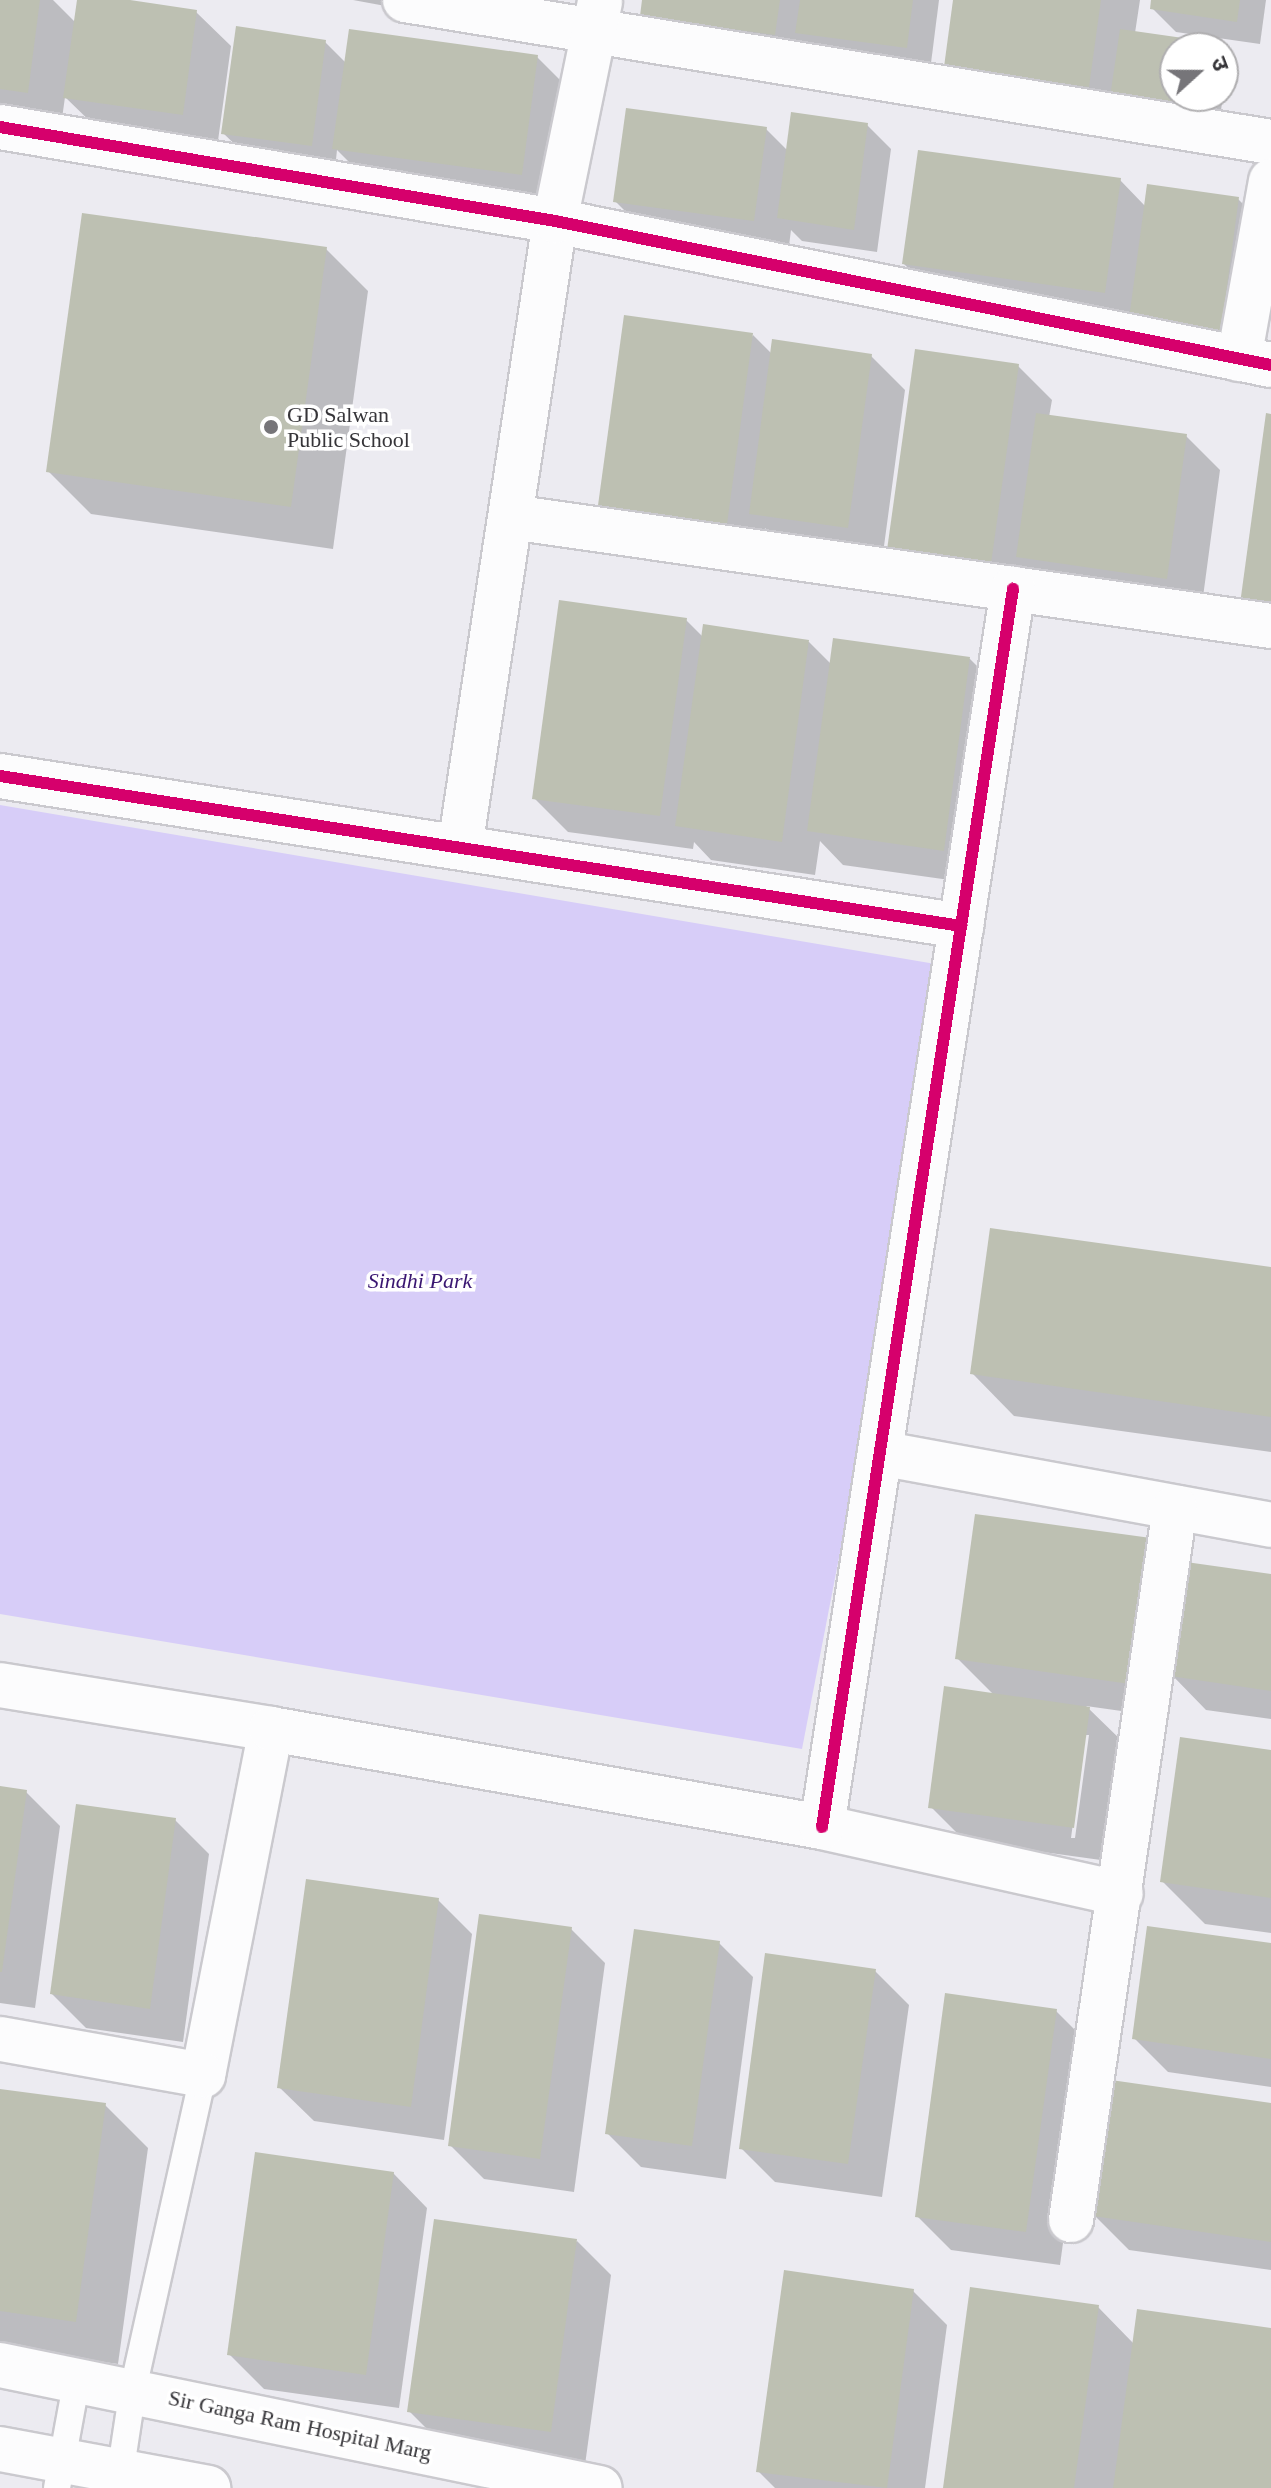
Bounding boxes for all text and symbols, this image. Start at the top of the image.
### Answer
north arrow [1159,32,1239,112]
text: उ [1206,53,1234,74]
place label: GD Salwan Public School [287,401,410,452]
marker: GD Salwan Public School [262,418,280,436]
park label: Sindhi Park [368,1268,472,1294]
street label: Sir Ganga Ram Hospital Marg [166,2384,434,2466]

